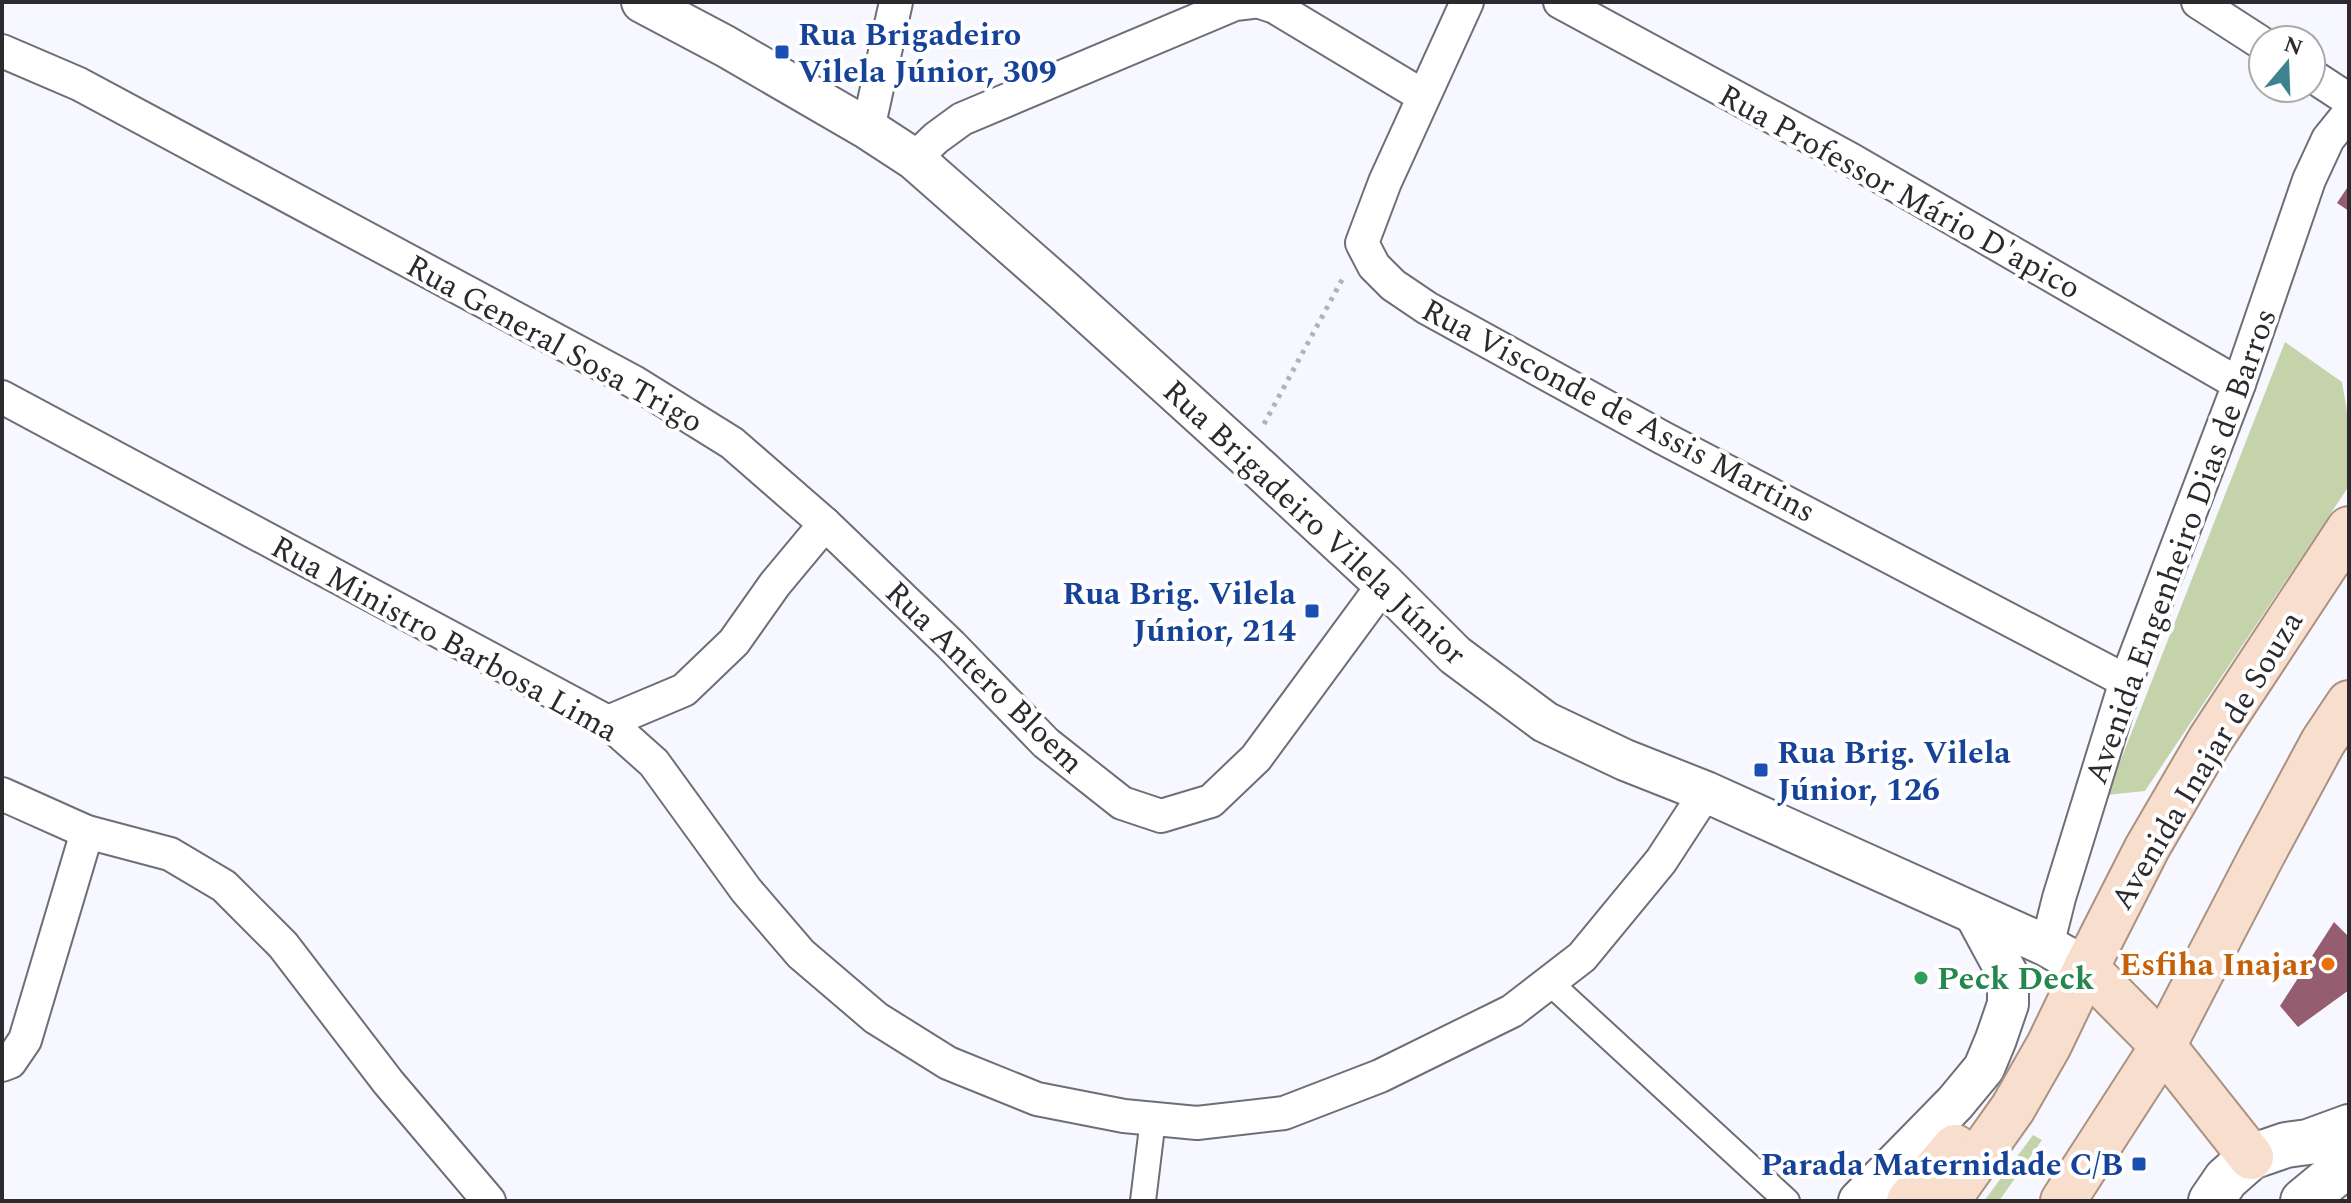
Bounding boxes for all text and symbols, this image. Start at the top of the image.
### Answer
place label: Rua Brigadeiro Vilela Júnior, 309 [798,11,1057,97]
north arrow [2247,24,2327,104]
text: N [2279,28,2307,65]
marker: Rua Brigadeiro Vilela Júnior, 309 [773,43,791,61]
street label: Rua Professor Mário D'apico [1709,72,2090,313]
street label: Rua General Sosa Trigo [397,242,712,446]
street label: Rua Visconde de Assis Martins [1413,286,1824,536]
street label: Avenida Engenheiro Dias de Barros [2072,302,2290,791]
street label: Rua Brigadeiro Vilela Júnior [1151,368,1477,678]
street label: Rua Ministro Barbosa Lima [262,523,627,756]
street label: Rua Antero Bloem [873,570,1095,786]
place label: Rua Brig. Vilela Júnior, 214 [1062,570,1297,656]
street label: Avenida Inajar de Souza [2098,601,2317,920]
marker: Rua Brig. Vilela Júnior, 214 [1303,602,1321,620]
place label: Rua Brig. Vilela Júnior, 126 [1777,729,2011,815]
marker: Rua Brig. Vilela Júnior, 126 [1752,761,1770,779]
place label: Esfiha Inajar [2119,941,2312,990]
place label: Peck Deck [1937,955,2095,1004]
marker: Esfiha Inajar [2319,955,2337,973]
marker: Peck Deck [1912,969,1930,987]
place label: Parada Maternidade C/B [1760,1141,2123,1190]
marker: Parada Maternidade C/B [2130,1155,2148,1173]

